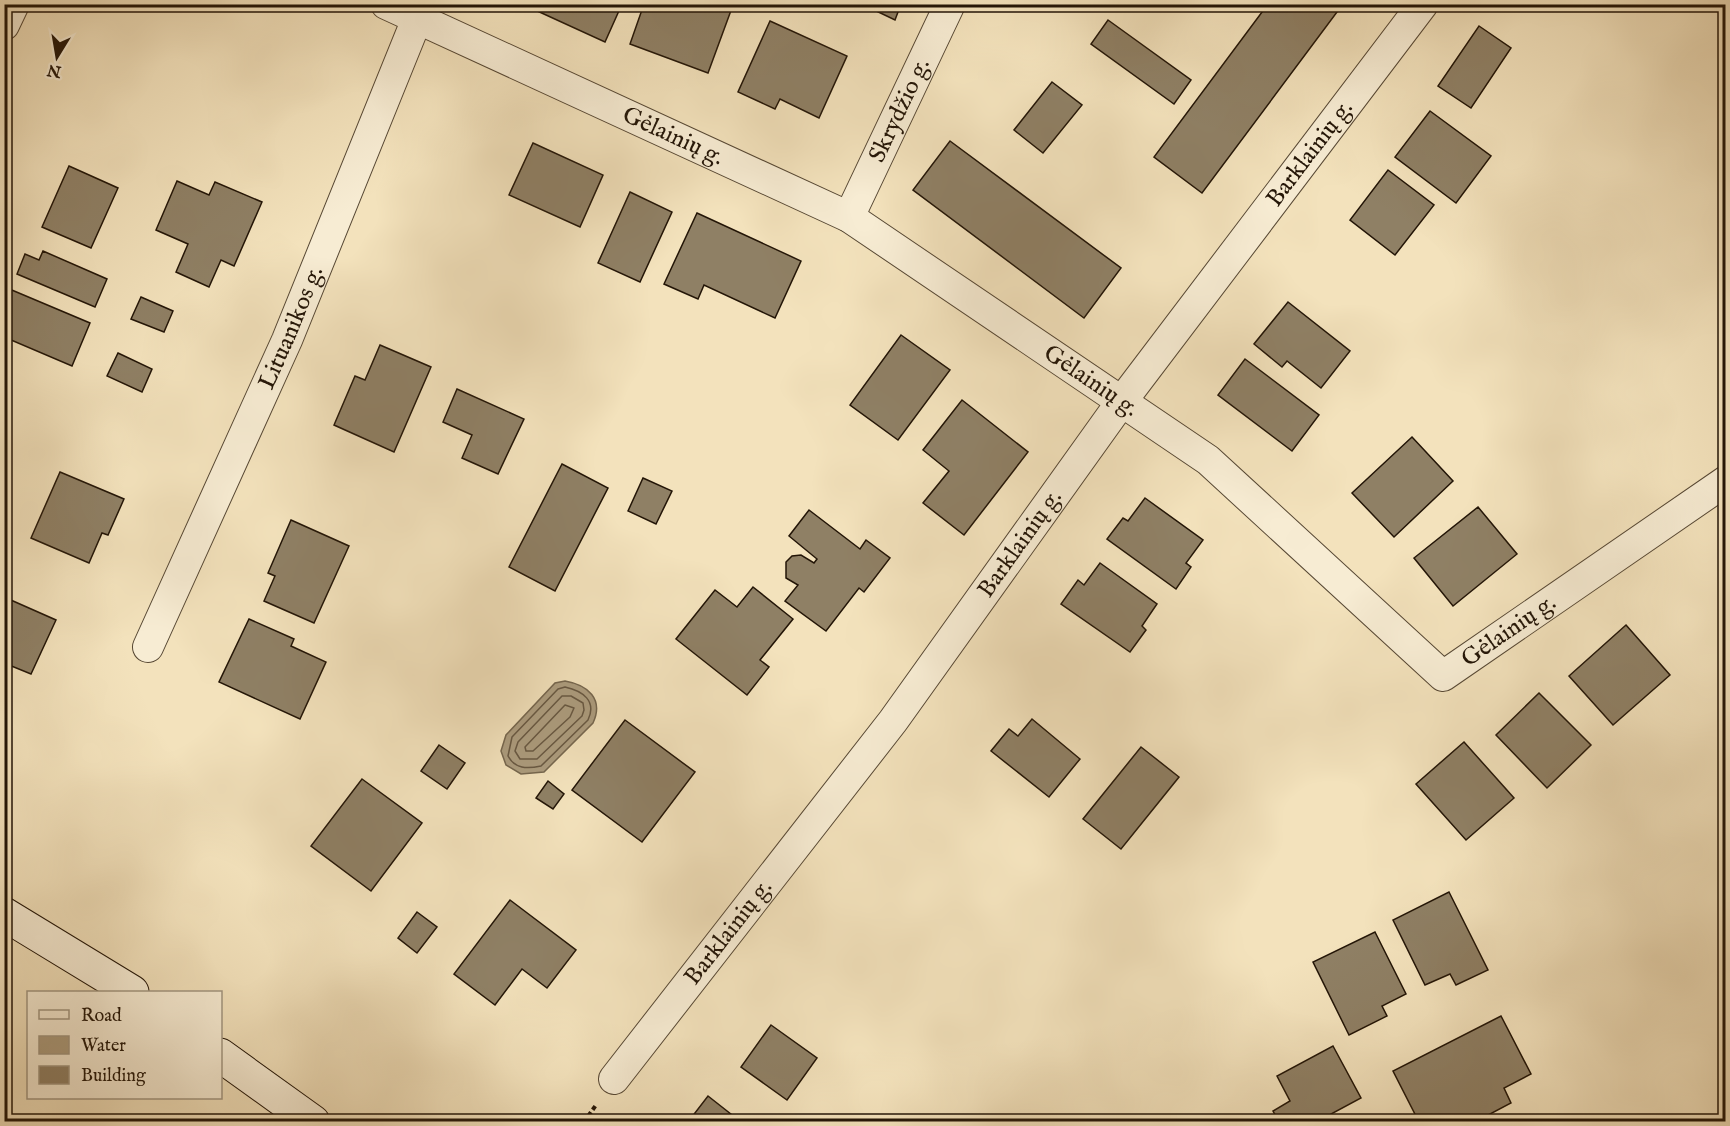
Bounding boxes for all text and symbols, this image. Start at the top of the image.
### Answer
north arrow [27,27,87,87]
street label: Skrydžio g. [862,53,937,167]
text: N [46,59,64,81]
street label: Barklainių g. [1259,94,1360,213]
street label: Gėlainių g. [617,99,729,173]
street label: Lituanikos g. [251,261,331,394]
street label: Gėlainių g. [1038,338,1145,424]
street label: Barklainių g. [971,483,1069,604]
street label: Gėlainių g. [1455,587,1562,674]
street label: Barklainių g. [677,873,779,992]
legend [27,991,222,1099]
text: Road [81,1005,122,1028]
text: Water [81,1035,126,1058]
text: Building [81,1065,146,1088]

